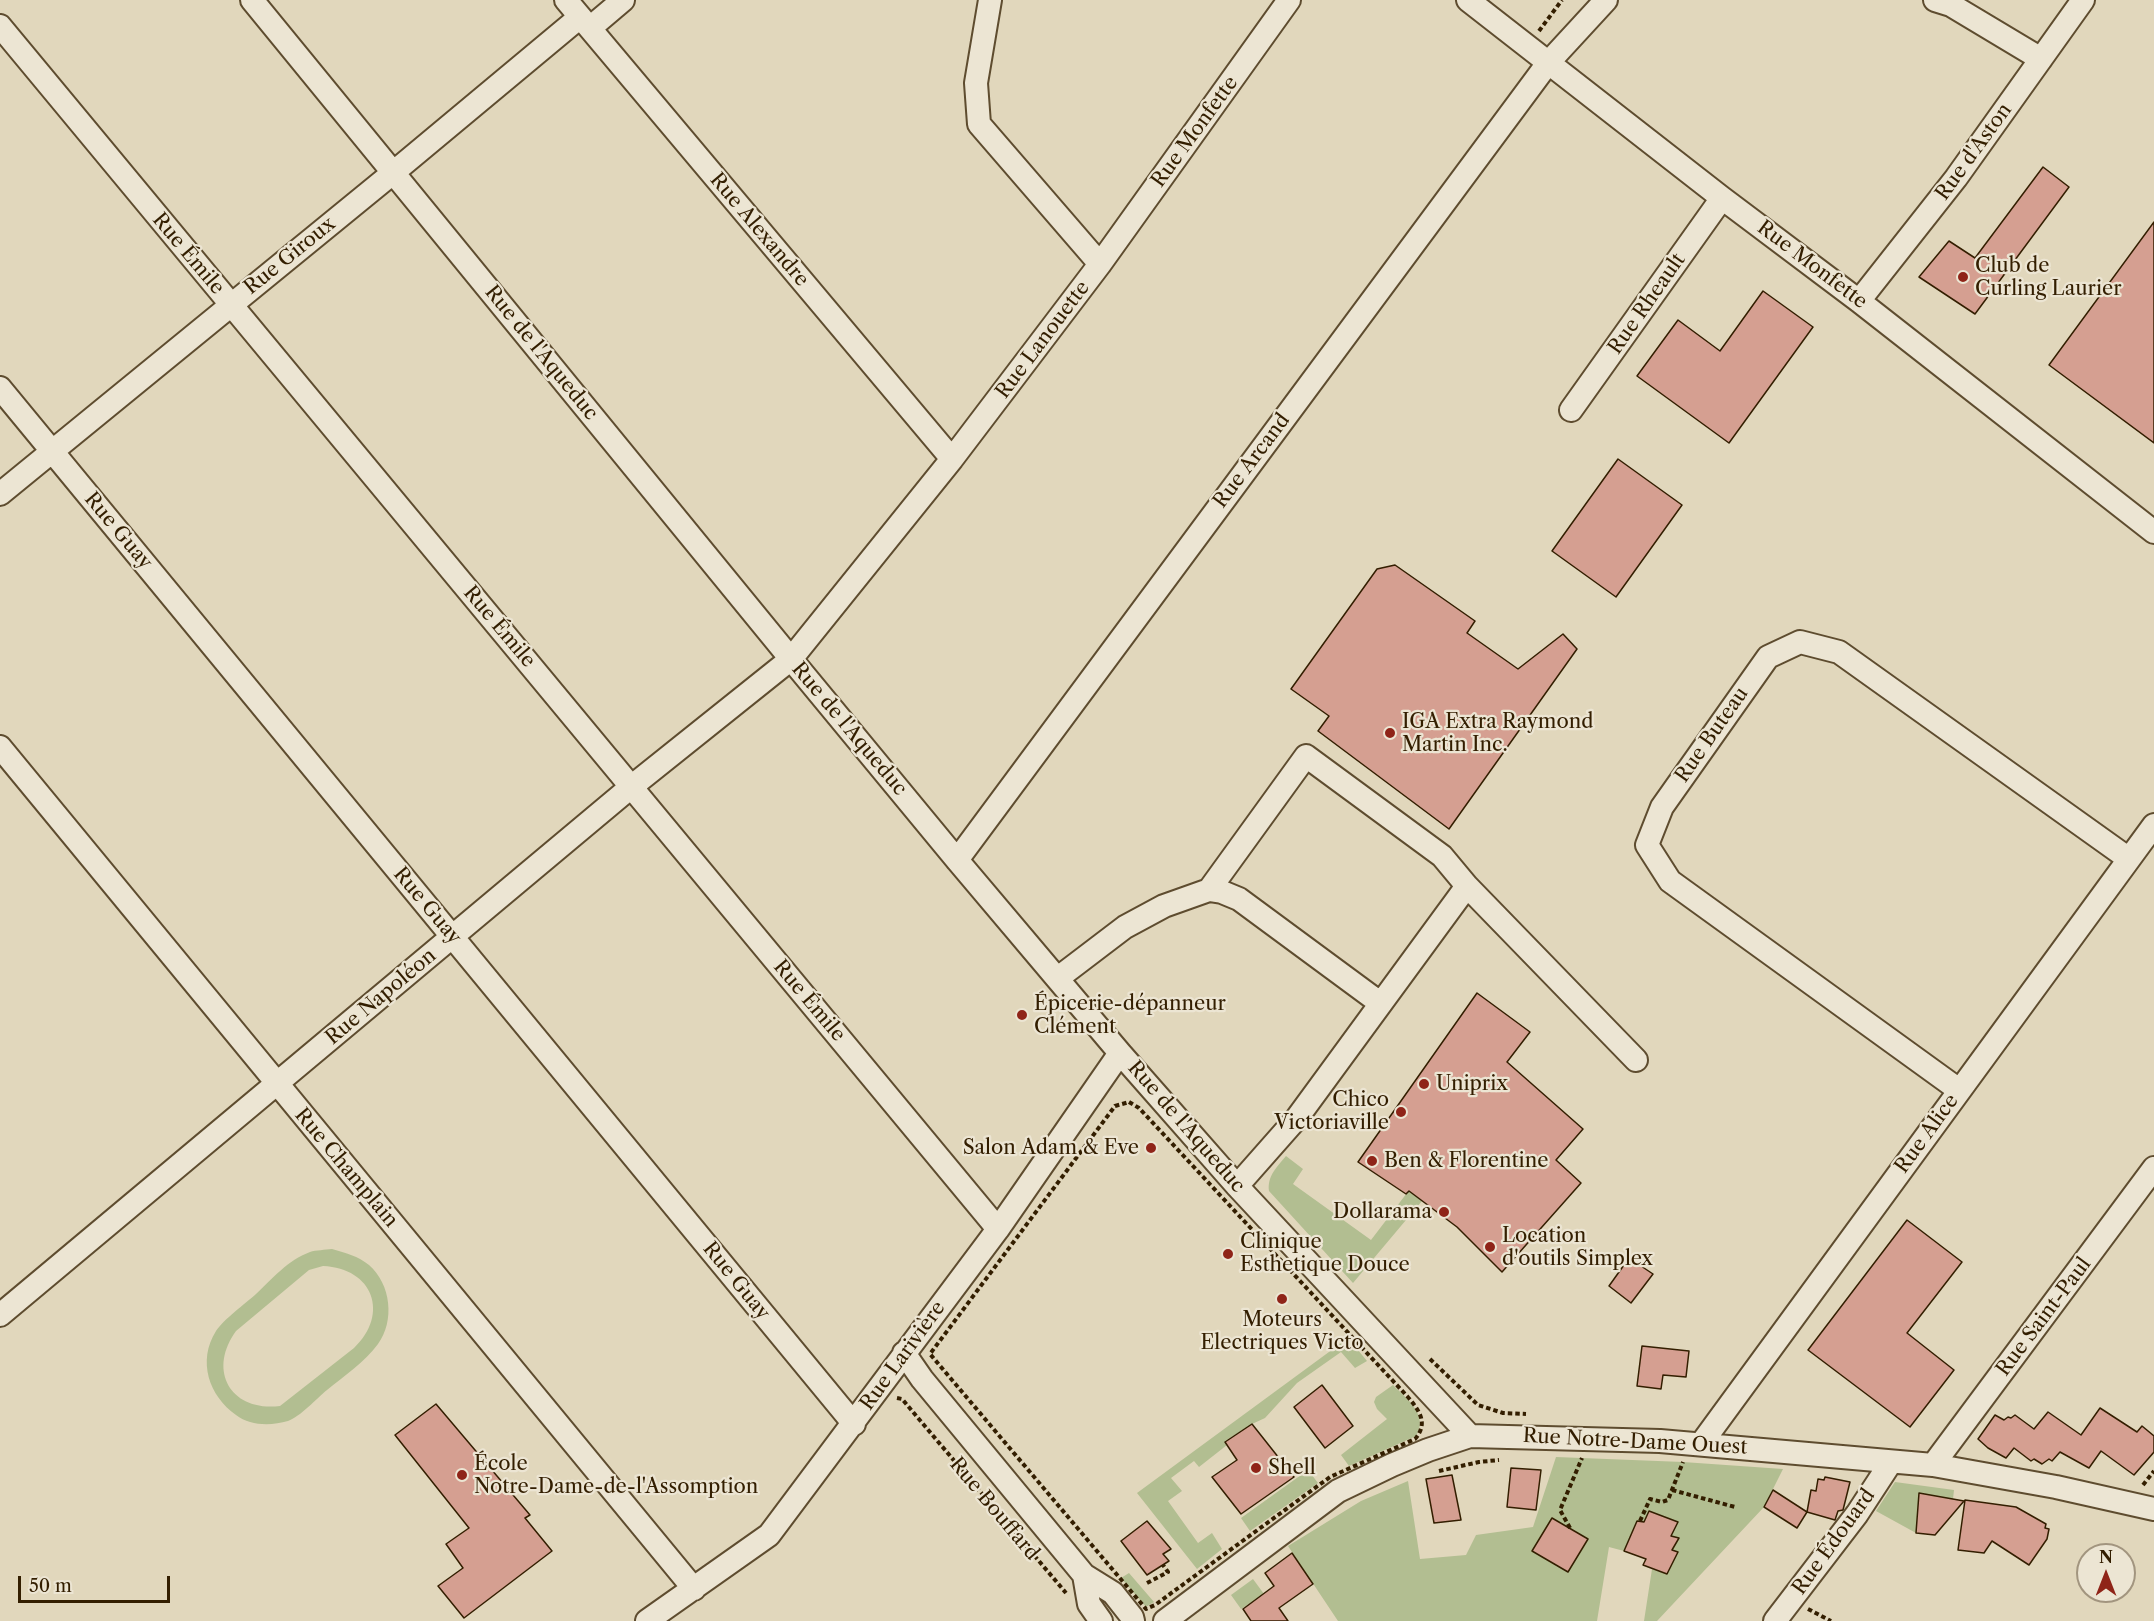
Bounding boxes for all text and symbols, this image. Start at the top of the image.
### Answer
street label: Rue Monfette [1147,72,1243,192]
street label: Rue d'Aston [1931,99,2017,205]
street label: Rue Alexandre [705,168,813,292]
street label: Rue Émile [147,208,229,300]
street label: Rue Giroux [240,212,340,300]
street label: Rue Monfette [1752,216,1872,314]
street label: Rue Rheault [1603,249,1691,359]
place label: Club de Curling Laurier [1975,254,2122,301]
marker: Club de Curling Laurier [1956,270,1970,284]
street label: Rue Lanouette [991,277,1095,403]
street label: Rue de l'Aqueduc [479,281,603,425]
street label: Rue Arcand [1209,409,1295,513]
street label: Rue Guay [79,488,157,574]
street label: Rue Émile [458,581,540,673]
street label: Rue de l'Aqueduc [786,658,912,800]
street label: Rue Buteau [1670,683,1754,787]
place label: IGA Extra Raymond Martin Inc. [1402,710,1593,757]
marker: IGA Extra Raymond Martin Inc. [1383,726,1397,740]
street label: Rue Guay [388,863,466,949]
street label: Rue Napoléon [321,944,441,1050]
street label: Rue Émile [768,955,850,1047]
place label: Épicerie-dépanneur Clément [1034,992,1226,1039]
marker: Épicerie-dépanneur Clément [1015,1008,1029,1022]
street label: Rue de l'Aqueduc [1122,1056,1250,1198]
place label: Uniprix [1436,1072,1508,1096]
marker: Uniprix [1417,1077,1431,1091]
place label: Chico Victoriaville [1274,1088,1389,1135]
street label: Rue Alice [1890,1090,1964,1178]
street label: Rue Champlain [289,1104,403,1232]
marker: Chico Victoriaville [1394,1105,1408,1119]
place label: Salon Adam & Eve [963,1136,1139,1160]
marker: Salon Adam & Eve [1144,1141,1158,1155]
place label: Ben & Florentine [1384,1149,1548,1173]
marker: Ben & Florentine [1365,1154,1379,1168]
place label: Dollarama [1333,1200,1432,1224]
marker: Dollarama [1437,1205,1451,1219]
place label: Location d'outils Simplex [1502,1224,1653,1271]
place label: Clinique Esthetique Douce [1240,1230,1410,1277]
street label: Rue Guay [697,1237,775,1325]
marker: Location d'outils Simplex [1483,1240,1497,1254]
marker: Clinique Esthetique Douce [1221,1247,1235,1261]
street label: Rue Saint-Paul [1992,1253,2096,1381]
marker: Moteurs Electriques Victo [1275,1292,1289,1306]
street label: Rue Larivière [855,1297,951,1415]
place label: Moteurs Electriques Victo [1201,1308,1363,1355]
street label: Rue Notre-Dame Ouest [1522,1424,1748,1460]
place label: École Notre-Dame-de-l'Assomption [474,1452,758,1499]
street label: Rue Bouffard [944,1453,1044,1565]
place label: Shell [1268,1456,1316,1480]
marker: Shell [1249,1461,1263,1475]
marker: École Notre-Dame-de-l'Assomption [455,1468,469,1482]
street label: Rue Édouard [1788,1484,1880,1600]
north arrow [2076,1543,2136,1603]
text: N [2099,1547,2113,1567]
scale bar [21,1564,172,1602]
text: 50 m [29,1575,72,1597]

